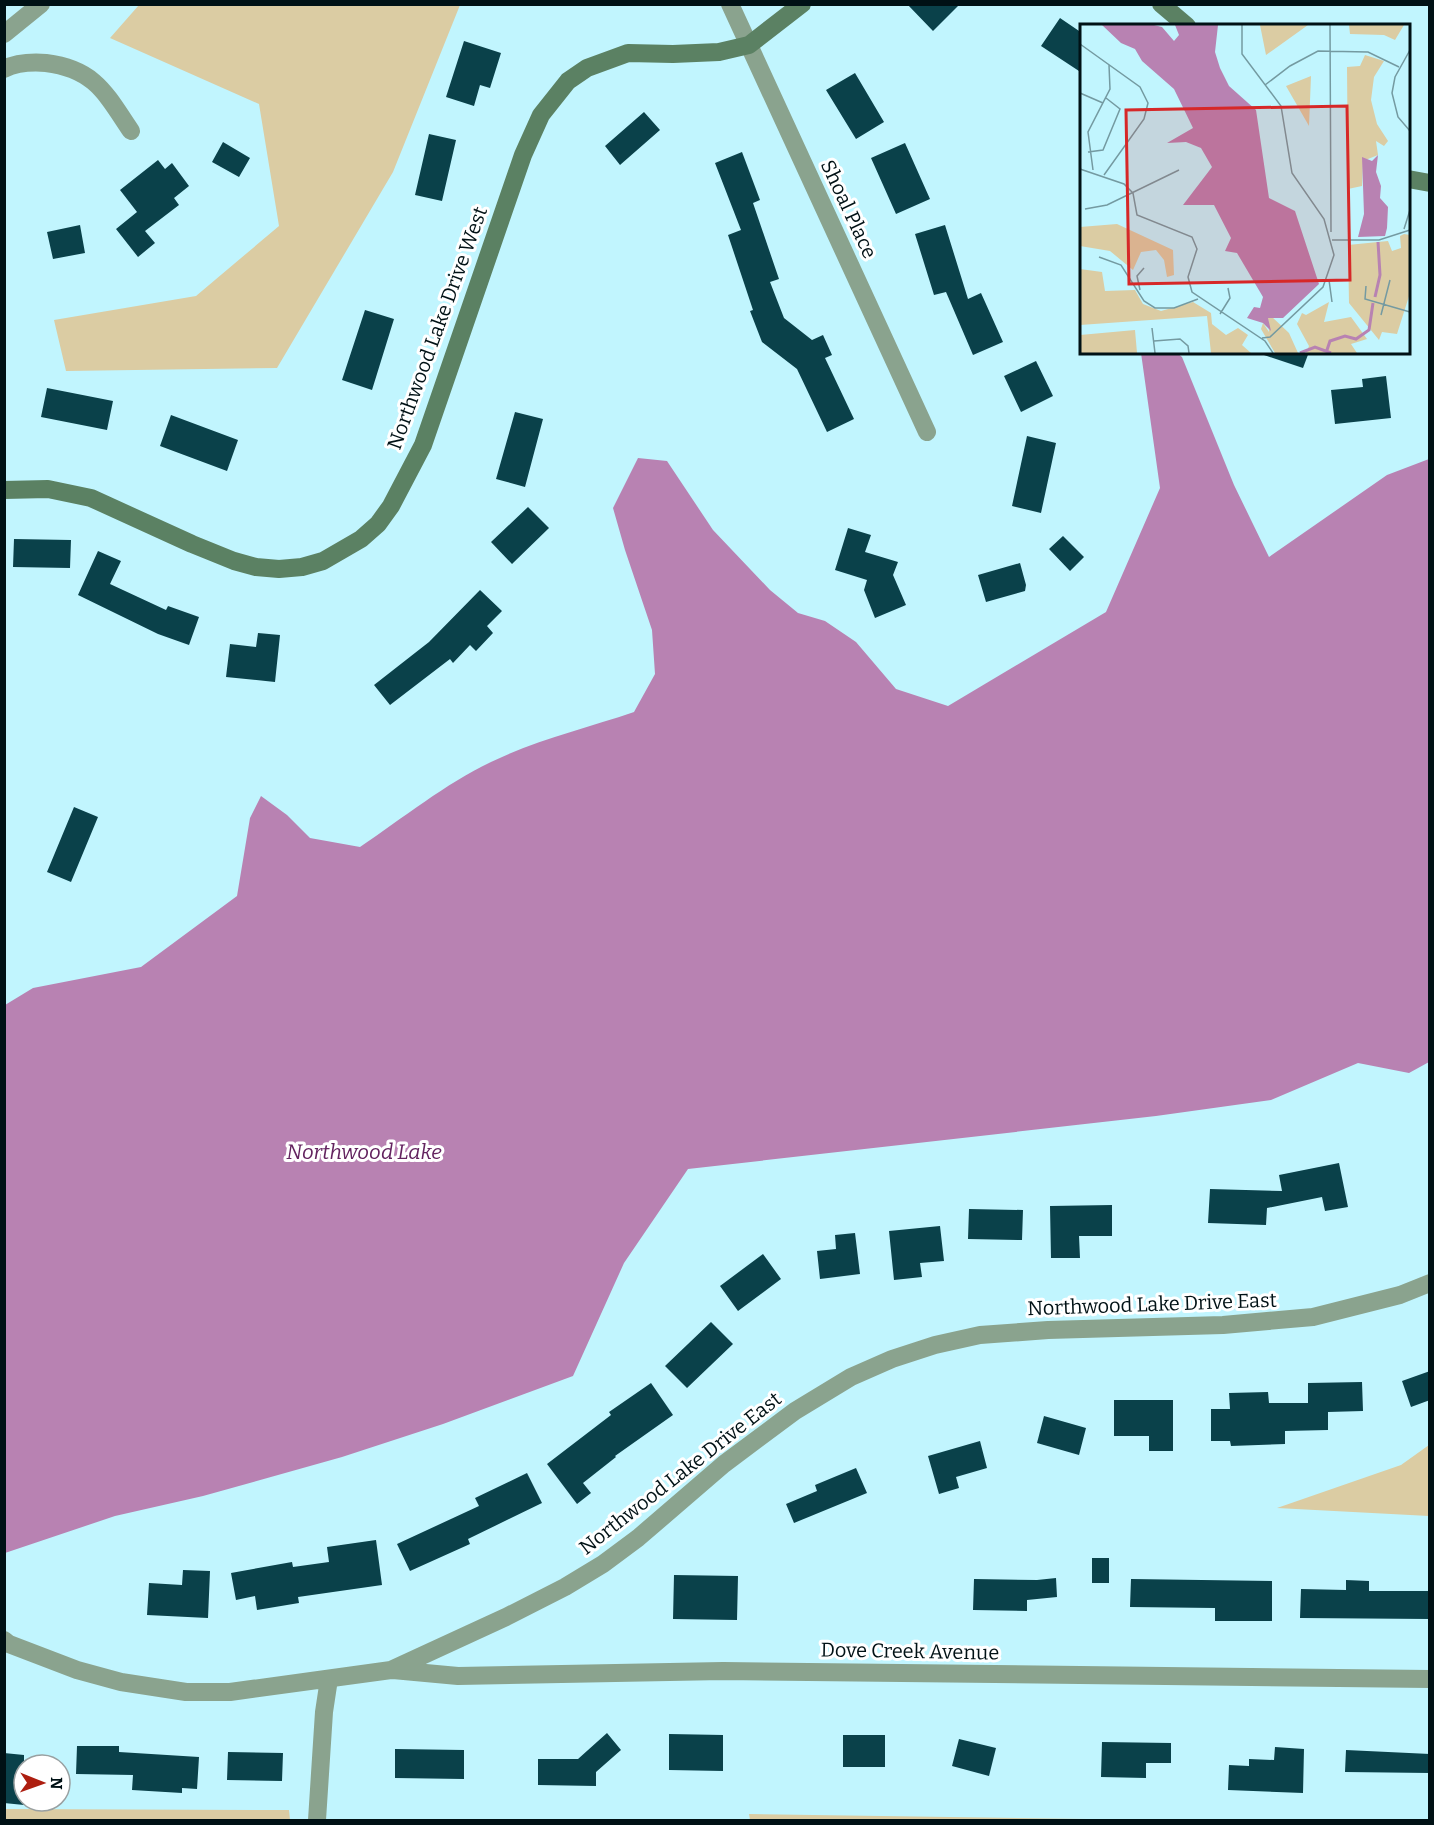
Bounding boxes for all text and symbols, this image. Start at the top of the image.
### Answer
inset map [1080,24,1410,354]
street label: Shoal Place [816,156,882,262]
street label: Northwood Lake Drive West [382,203,492,453]
water label: Northwood Lake [286,1139,442,1165]
street label: Northwood Lake Drive East [1027,1288,1277,1320]
street label: Northwood Lake Drive East [574,1387,786,1559]
street label: Dove Creek Avenue [820,1637,1000,1665]
north arrow [12,1753,72,1813]
text: N [47,1777,66,1790]

